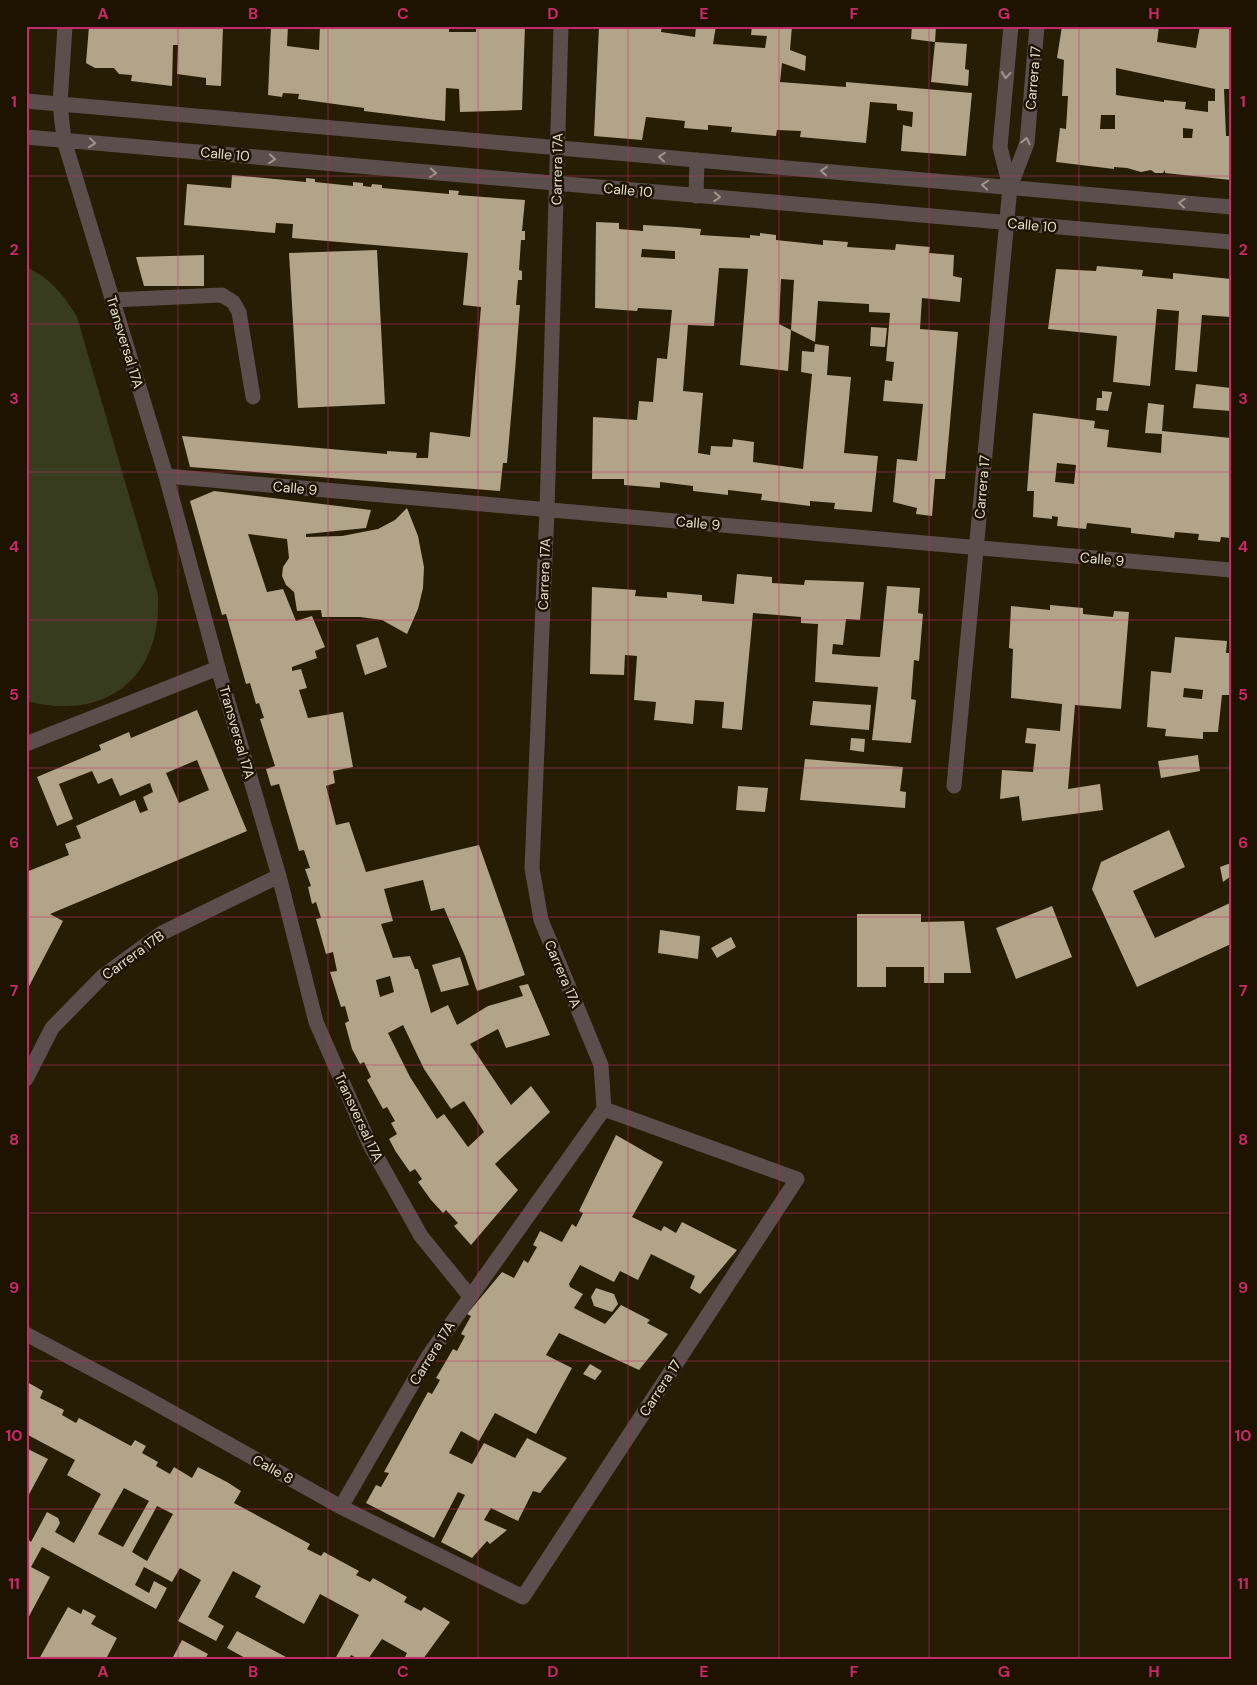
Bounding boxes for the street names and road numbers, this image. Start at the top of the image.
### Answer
street label: Carrera 17 [1021,45,1045,111]
street label: Carrera 17A [547,133,567,205]
street label: Calle 10 [200,143,250,165]
street label: Calle 10 [603,179,653,201]
street label: Calle 10 [1007,214,1057,236]
street label: Transversal 17A [102,293,148,391]
street label: Carrera 17 [970,454,994,520]
street label: Calle 9 [272,477,318,499]
street label: Calle 9 [675,512,721,534]
street label: Carrera 17A [534,538,554,610]
street label: Calle 9 [1079,548,1125,570]
street label: Transversal 17A [215,683,259,781]
street label: Carrera 17B [98,926,168,984]
street label: Carrera 17A [541,937,585,1011]
street label: Transversal 17A [331,1070,387,1164]
street label: Carrera 17A [405,1318,459,1388]
street label: Carrera 17 [635,1356,685,1420]
street label: Calle 8 [249,1450,297,1488]

